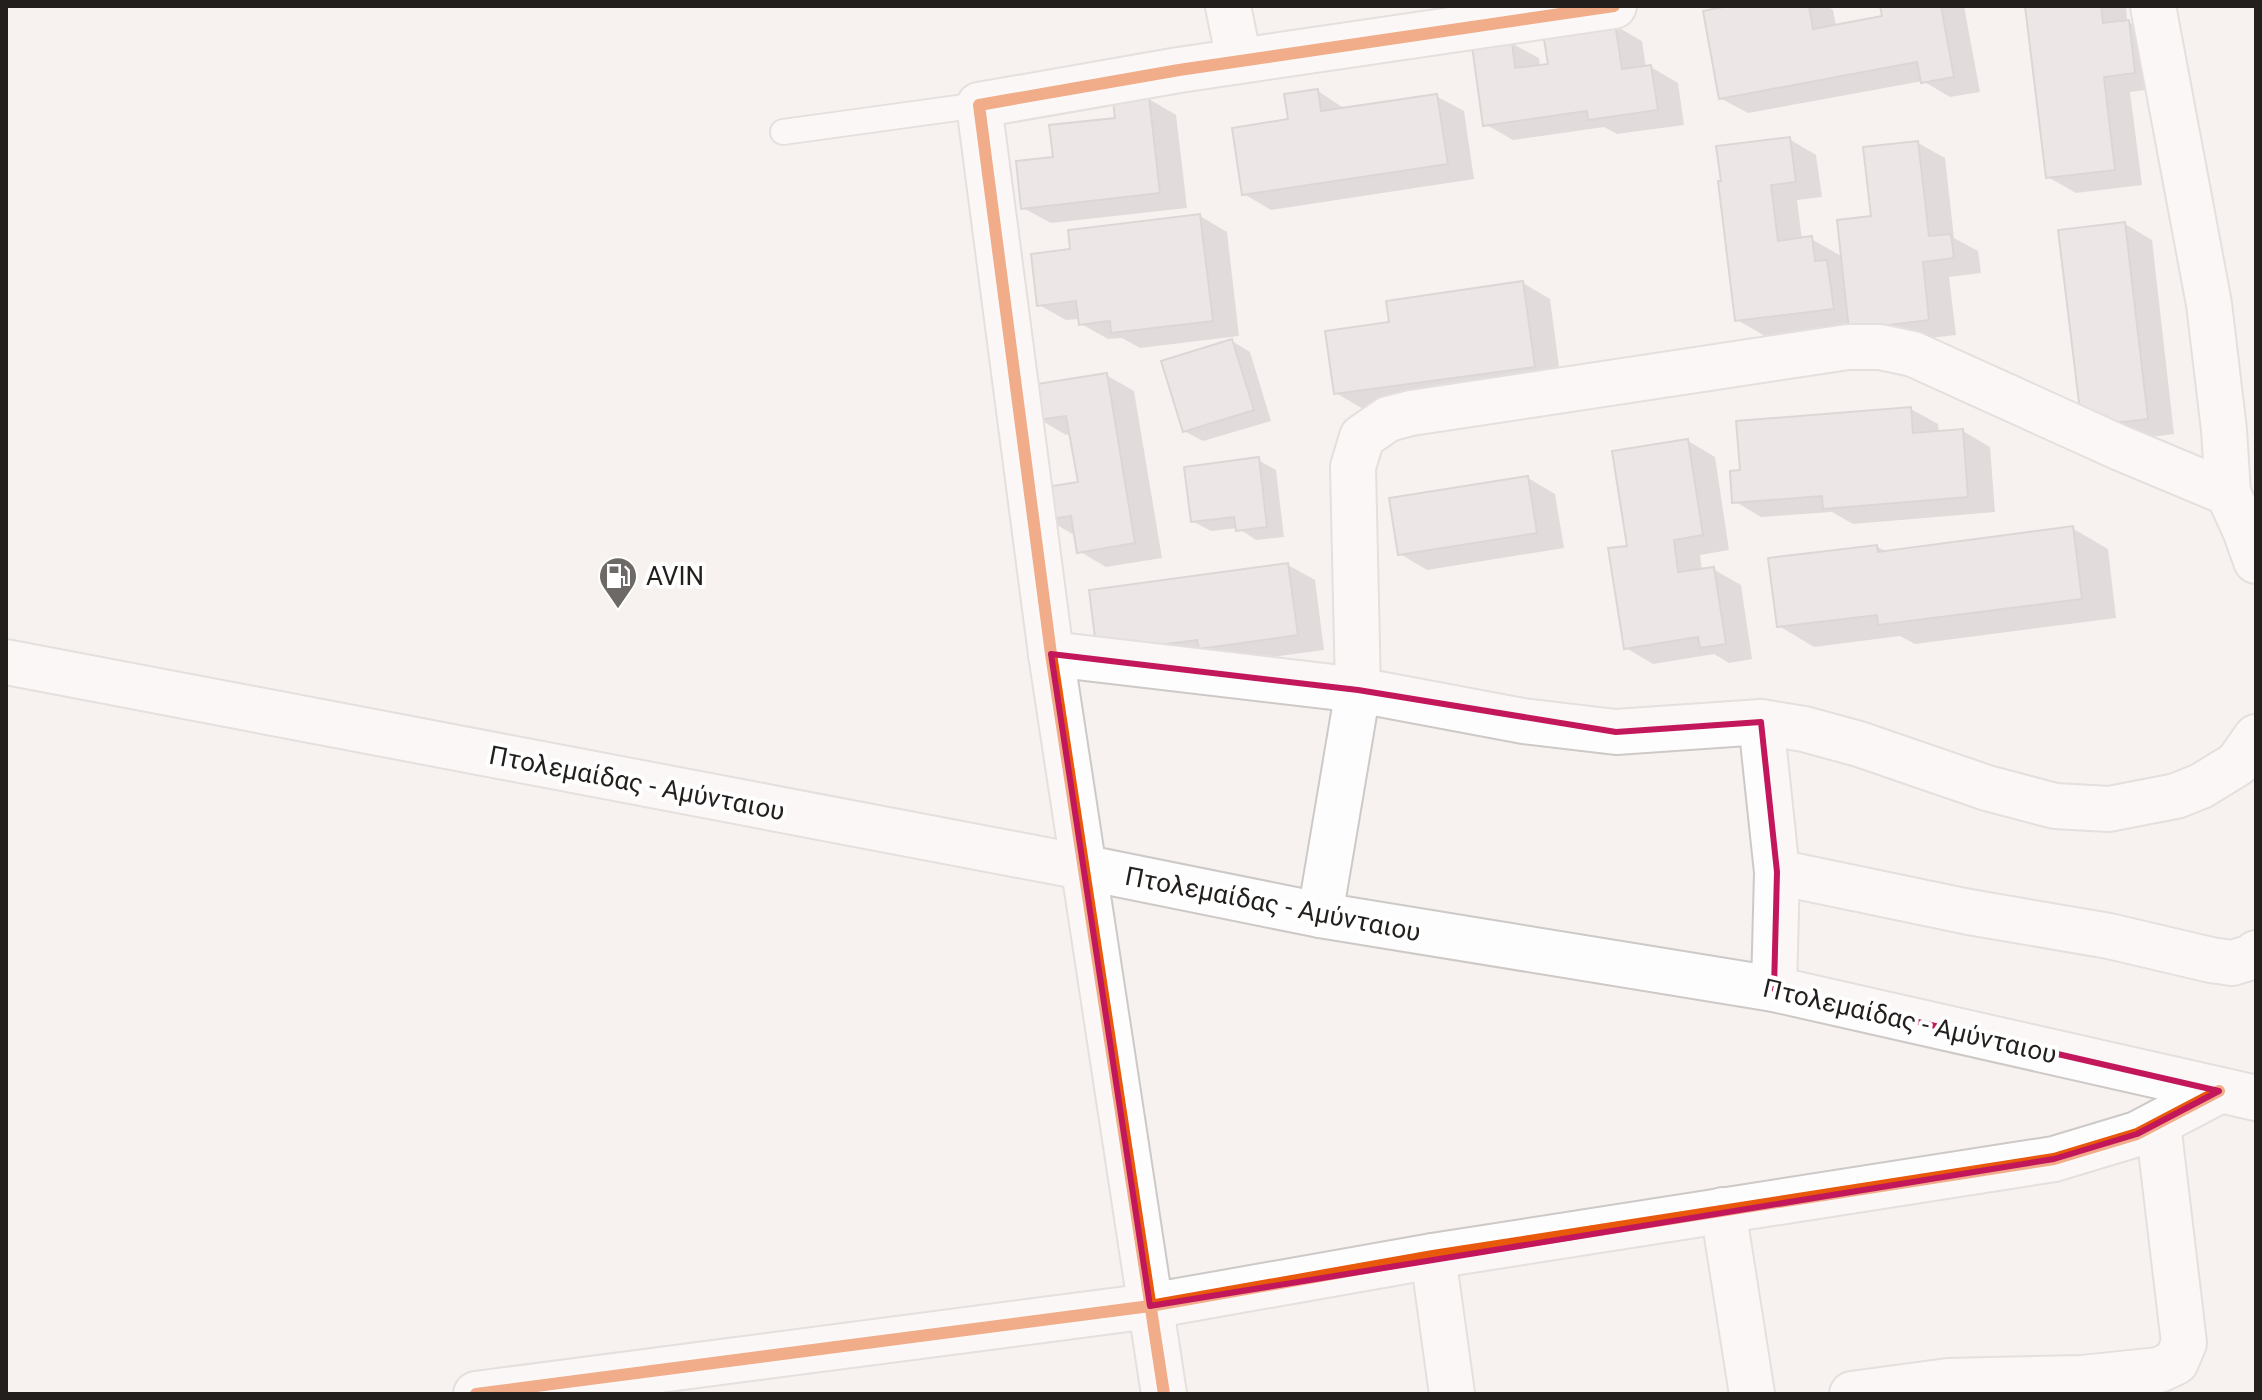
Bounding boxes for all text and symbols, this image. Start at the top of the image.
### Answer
fuel station icon: AVIN [597,555,639,610]
place label: AVIN [646,561,704,591]
street label: Πτολεμαίδας - Αμύνταιου [487,740,787,826]
street label: Πτολεμαίδας - Αμύνταιου [1123,861,1423,947]
street label: Πτολεμαίδας - Αμύνταιου [1760,973,2060,1069]

